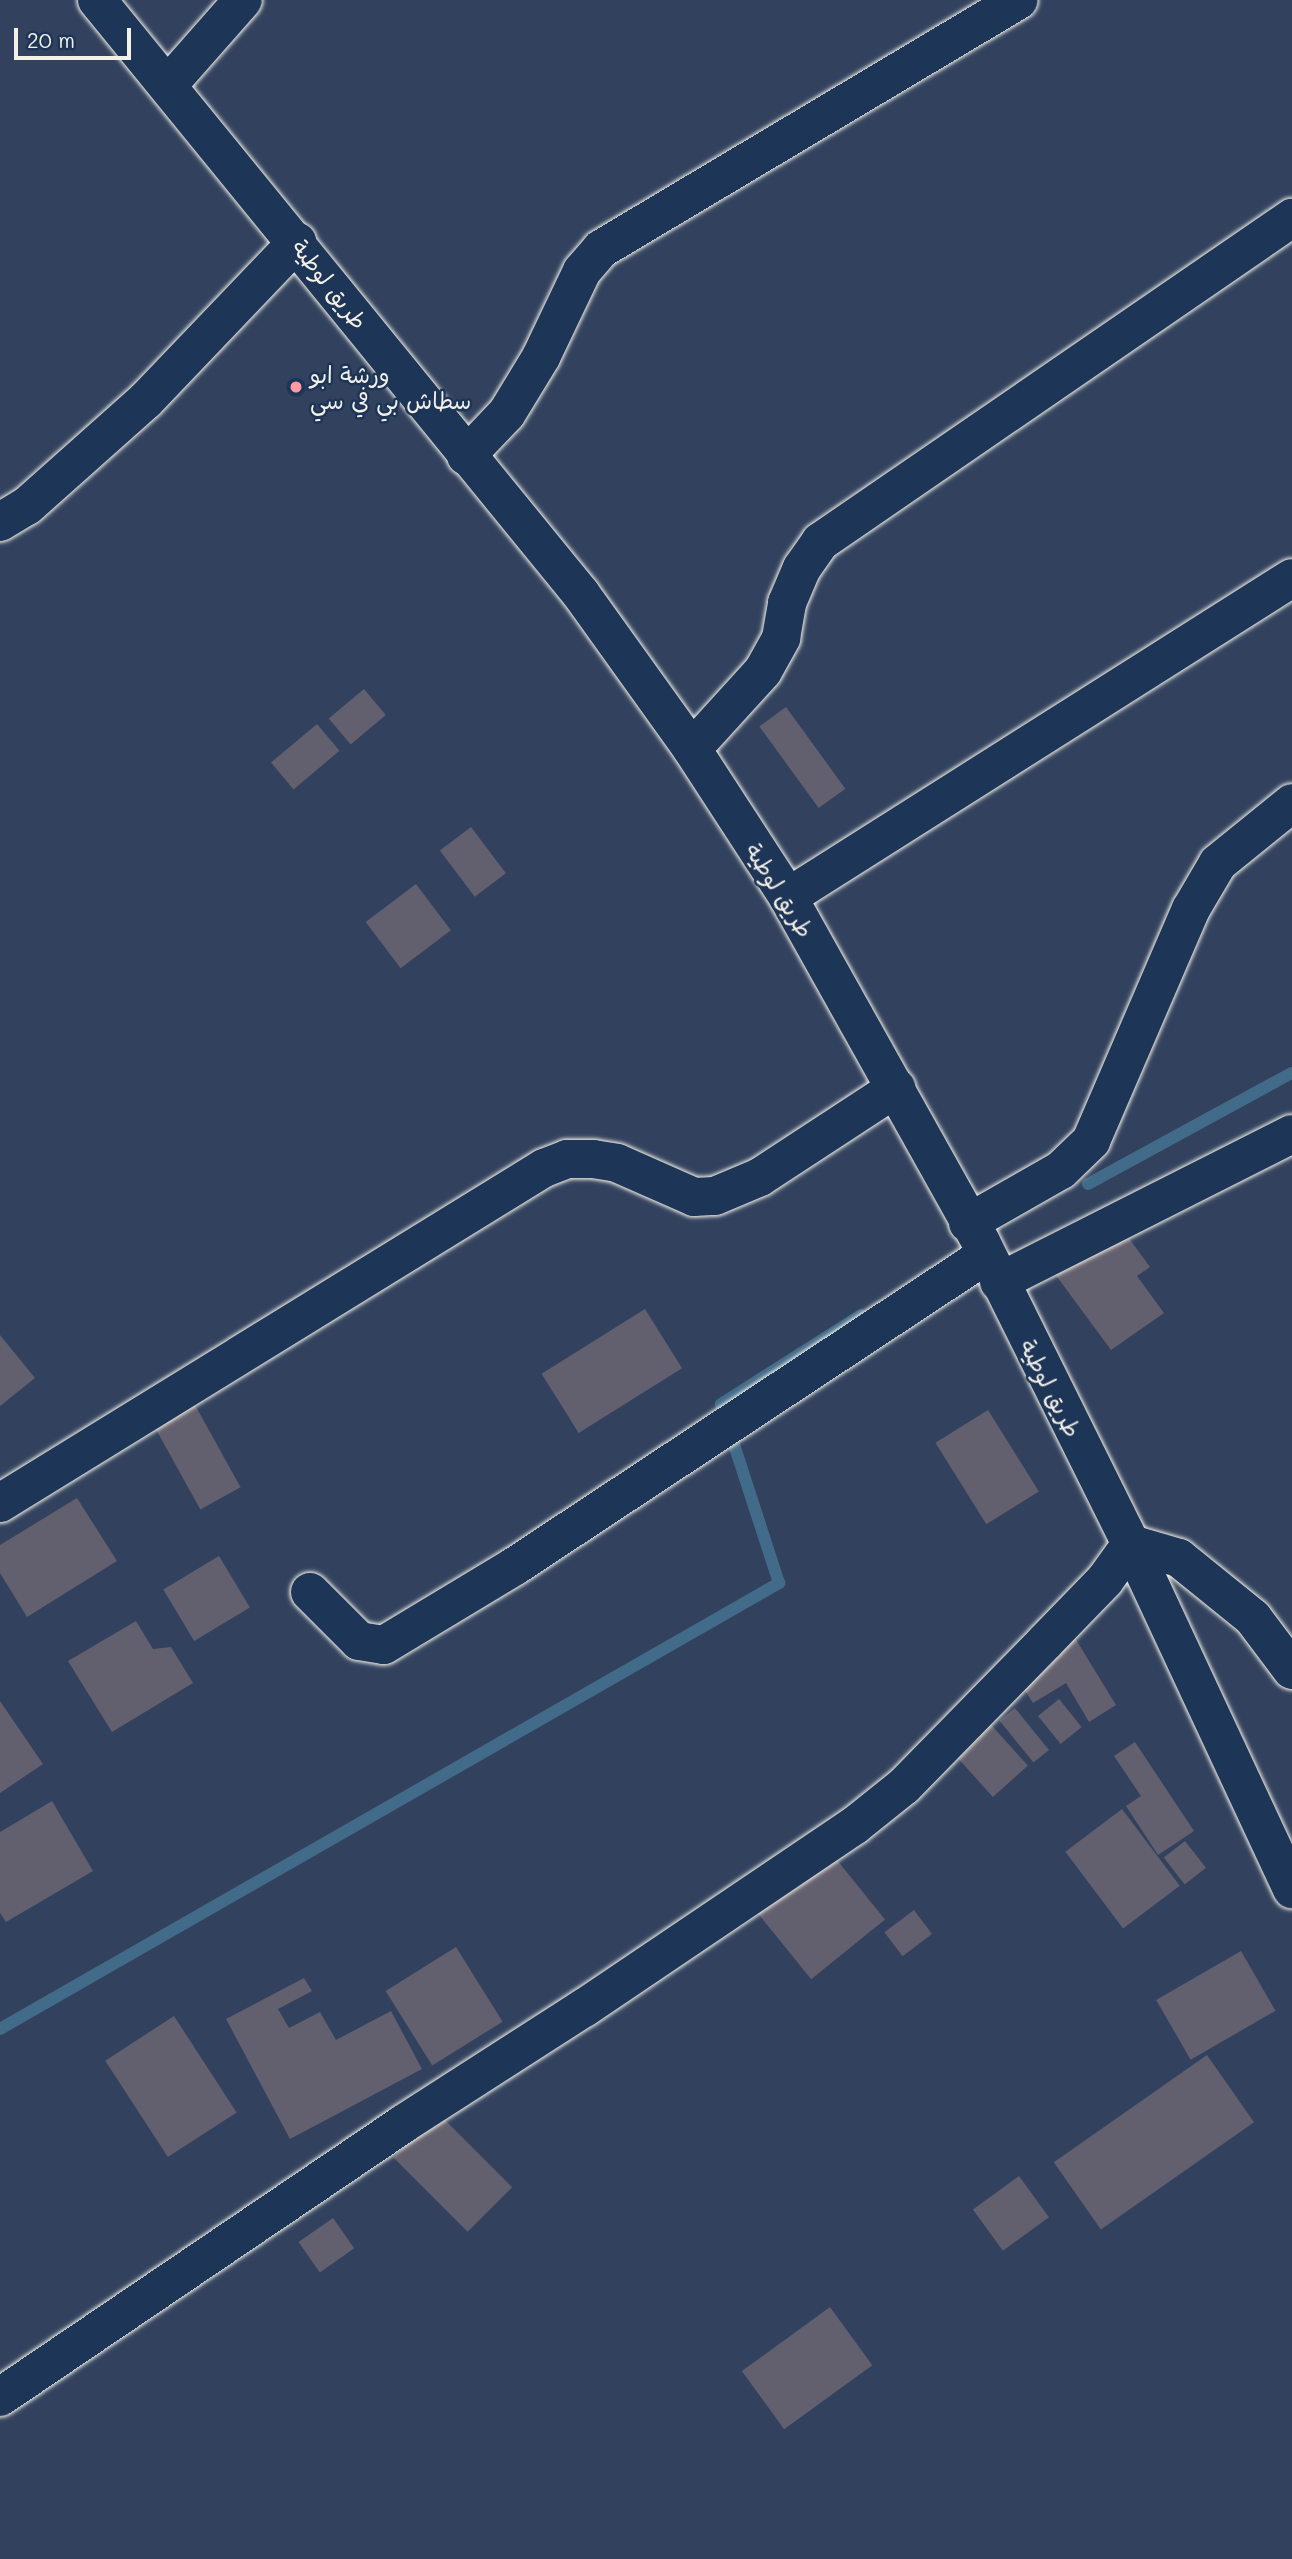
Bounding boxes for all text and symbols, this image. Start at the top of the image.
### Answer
scale bar [18,14,135,58]
text: 20 m [27,26,75,53]
street label: طريق لوطية [286,234,374,334]
place label: ورشة ابو سطاش بي في سي [310,360,471,414]
marker: ورشة ابو سطاش بي في سي [288,379,304,395]
street label: طريق لوطية [740,838,820,942]
street label: طريق لوطية [1015,1334,1087,1442]

